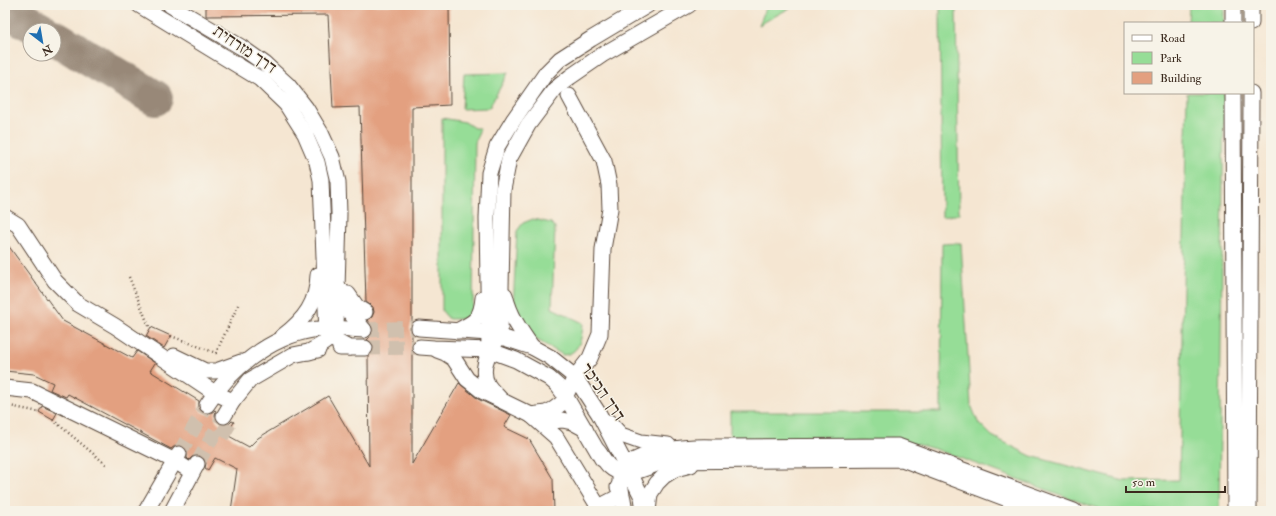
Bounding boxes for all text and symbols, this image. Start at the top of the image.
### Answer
street label: דרך מזרחית [209,20,281,78]
north arrow [22,22,62,62]
legend [1124,22,1254,94]
text: Road [1160,31,1185,46]
text: N [38,42,55,59]
text: Park [1160,51,1182,66]
text: Building [1160,71,1203,86]
street label: דרך הכיכר [576,359,630,425]
scale bar [1126,468,1225,494]
text: 50 m [1132,475,1156,490]

